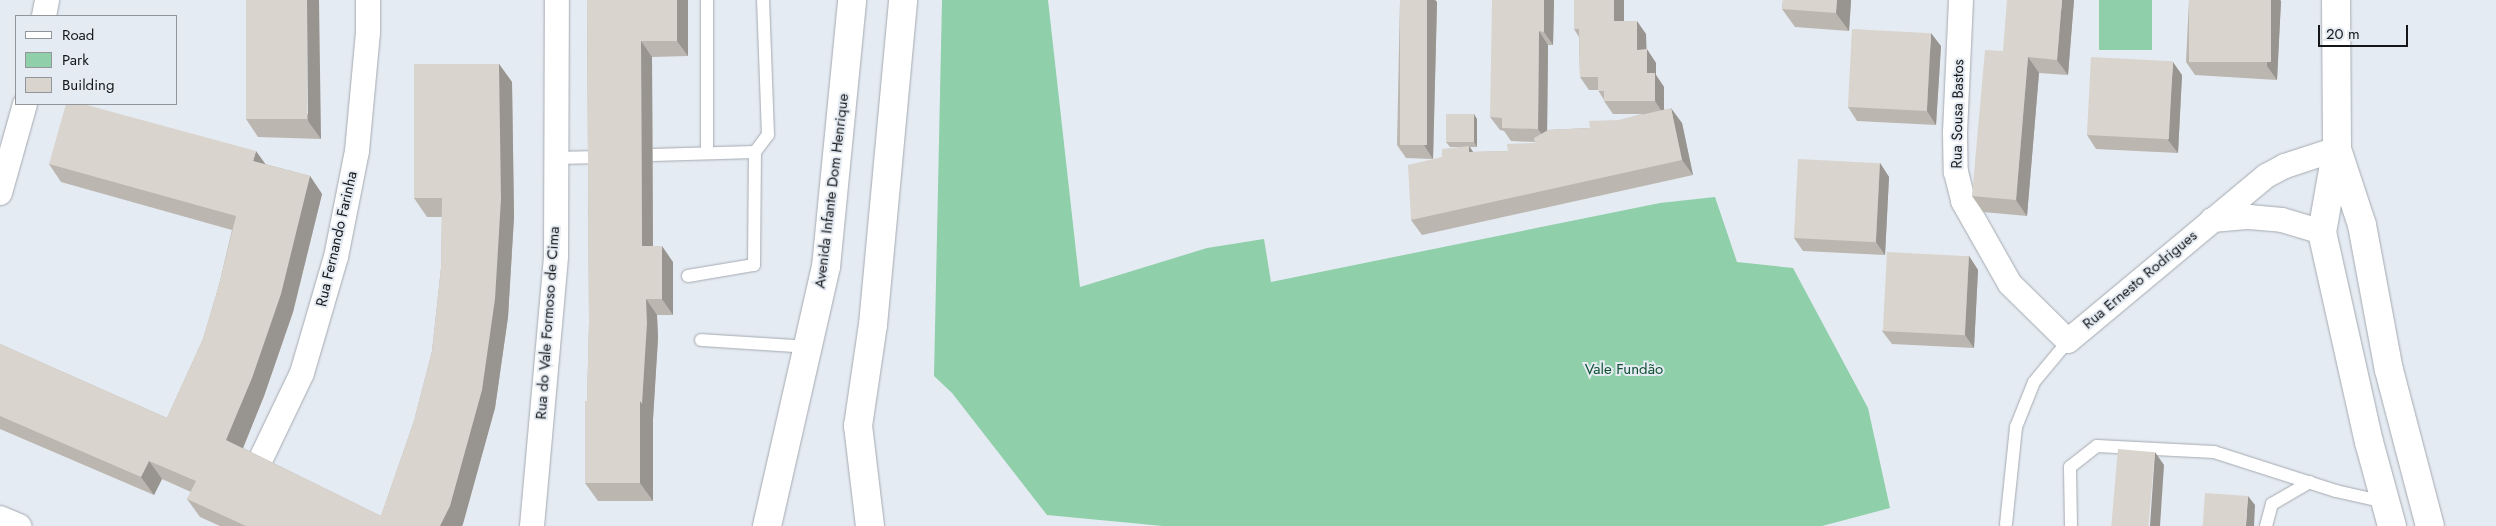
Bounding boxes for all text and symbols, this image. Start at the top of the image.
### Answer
legend [15,15,178,105]
scale bar [2321,15,2411,47]
text: 20 m [2326,23,2360,45]
text: Road [62,24,94,46]
text: Park [62,49,89,71]
street label: Rua Sousa Bastos [1948,59,1968,169]
text: Building [62,74,114,96]
street label: Avenida Infante Dom Henrique [811,93,853,289]
street label: Rua Fernando Farinha [313,170,361,308]
street label: Rua do Vale Formoso de Cima [532,226,564,420]
street label: Rua Ernesto Rodrigues [2079,227,2201,333]
park label: Vale Fundão [1585,361,1663,379]

